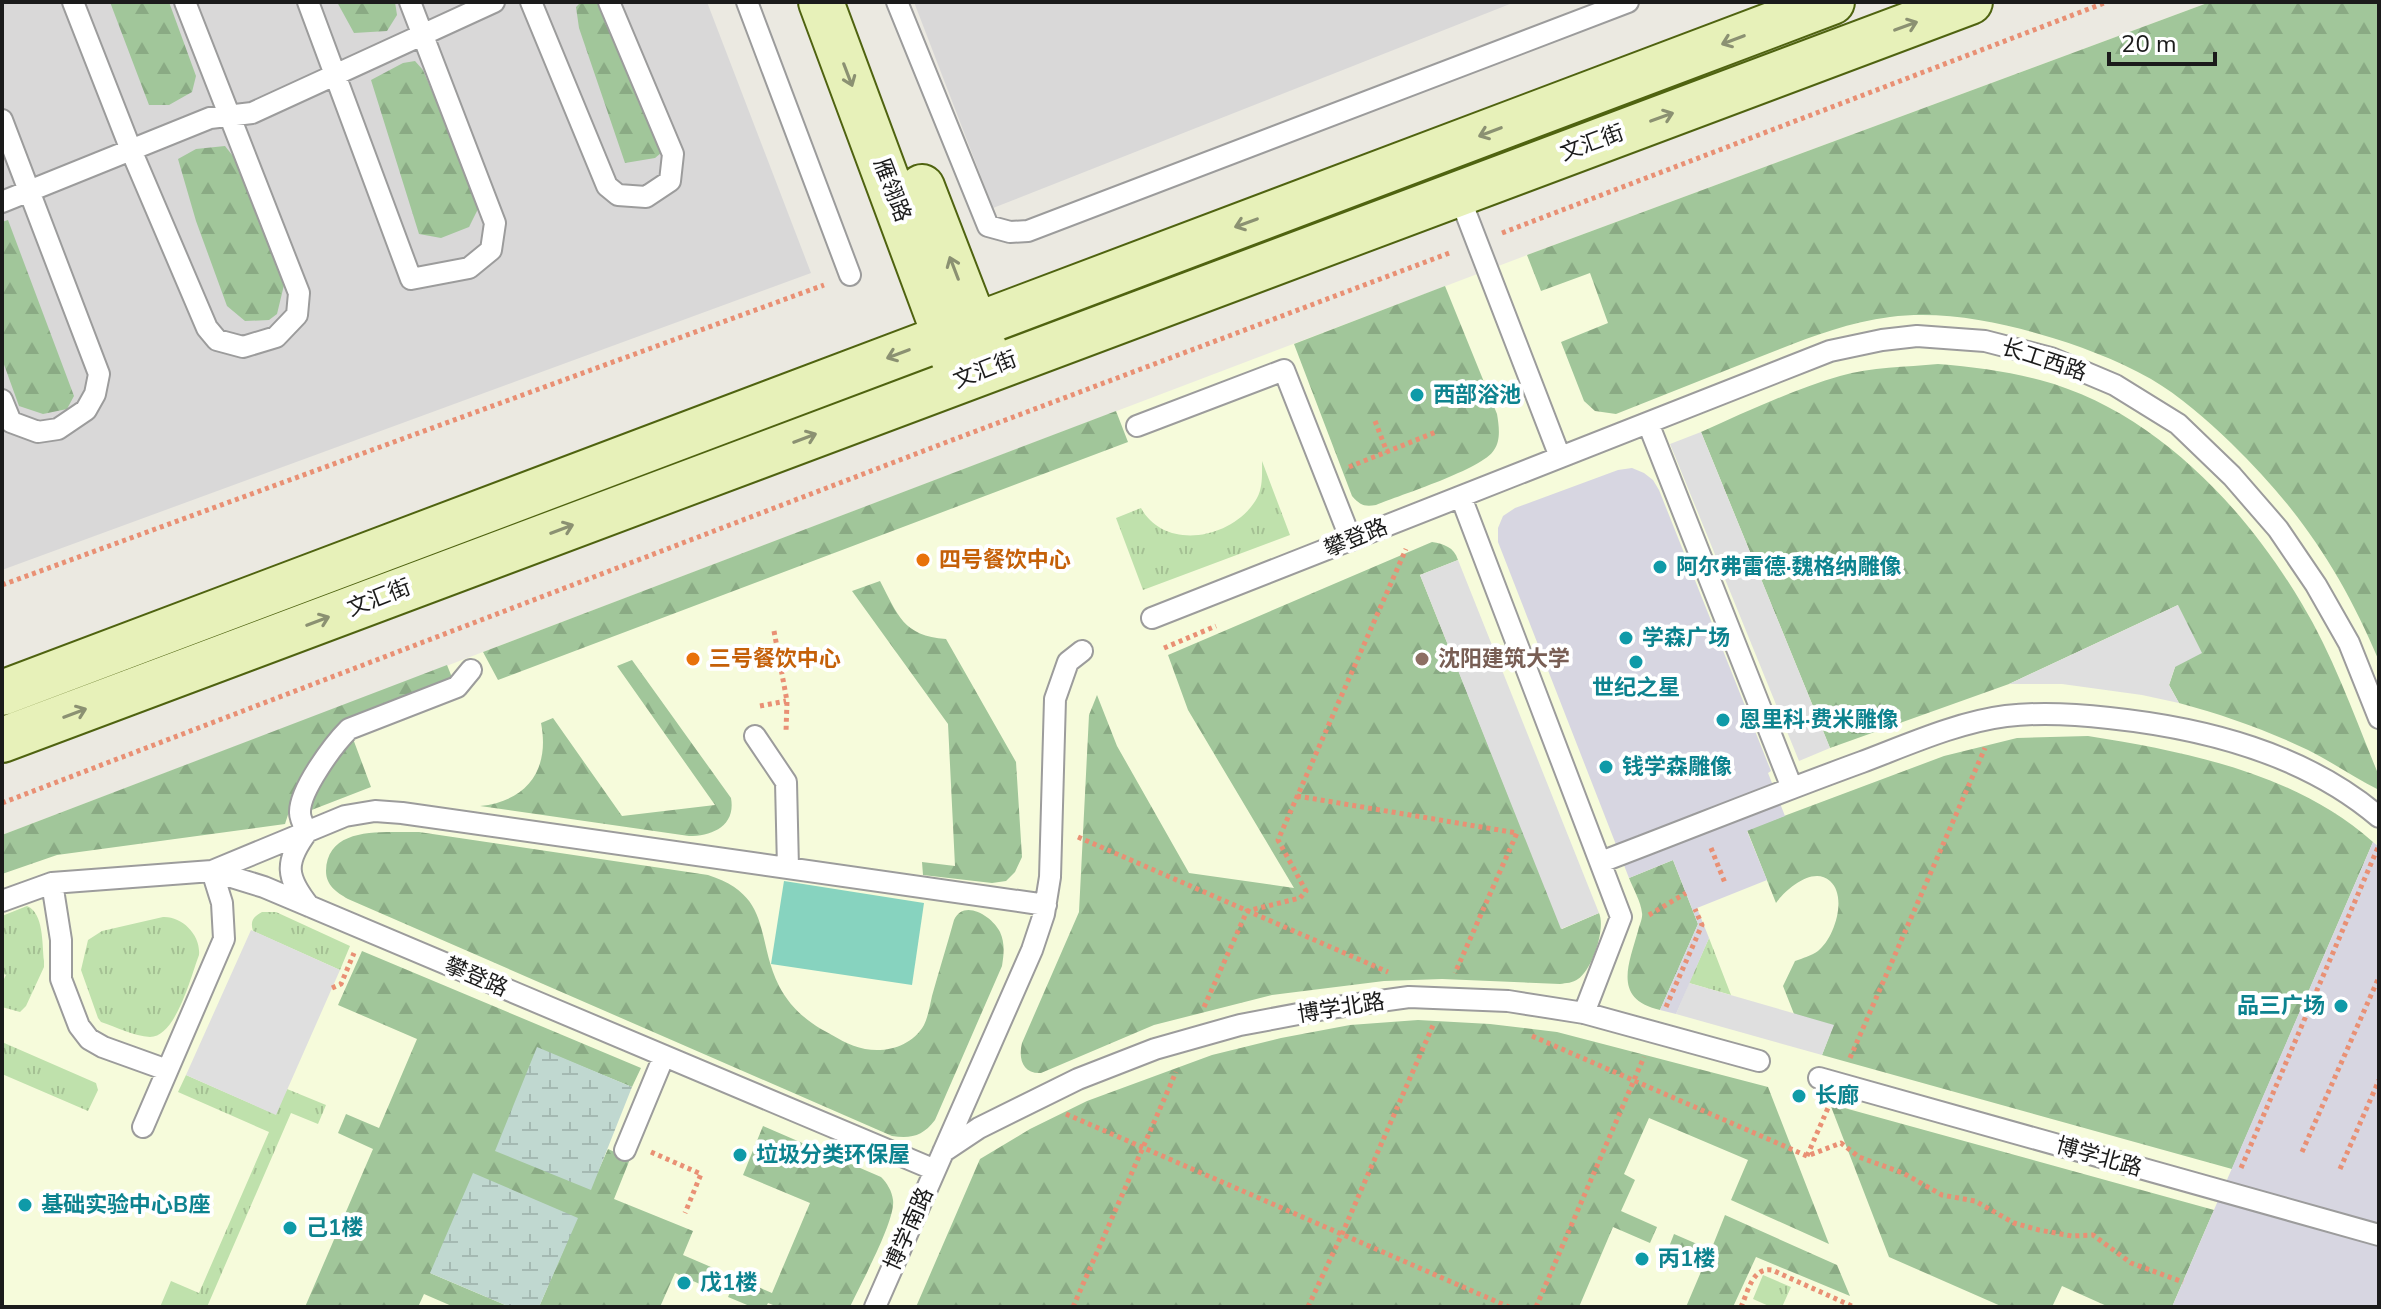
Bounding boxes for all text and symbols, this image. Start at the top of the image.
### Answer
scale bar [2109,16,2215,66]
one-way arrow [1893,18,1918,32]
text: 20 m [2121,28,2177,60]
one-way arrow [1721,34,1746,48]
one-way arrow [842,62,856,87]
one-way arrow [1650,109,1674,123]
street label: 文汇街 [1556,118,1628,168]
one-way arrow [1478,126,1503,140]
street label: 雁翎路 [866,154,918,226]
one-way arrow [1234,217,1259,232]
one-way arrow [946,256,960,281]
street label: 长工西路 [1998,332,2090,388]
street label: 文汇街 [949,344,1021,396]
one-way arrow [886,348,911,362]
place label: 西部浴池 [1433,380,1521,410]
marker: 西部浴池 [1408,386,1426,404]
one-way arrow [792,430,817,444]
street label: 攀登路 [1320,512,1392,564]
one-way arrow [549,521,573,535]
place label: 四号餐饮中心 [939,545,1071,575]
marker: 四号餐饮中心 [914,551,932,569]
place label: 阿尔弗雷德·魏格纳雕像 [1676,552,1901,582]
marker: 阿尔弗雷德·魏格纳雕像 [1651,558,1669,576]
street label: 文汇街 [343,572,415,624]
one-way arrow [305,613,330,627]
place label: 学森广场 [1642,623,1730,653]
marker: 学森广场 [1617,629,1635,647]
place label: 三号餐饮中心 [709,644,841,674]
place label: 沈阳建筑大学 [1438,644,1570,674]
marker: 三号餐饮中心 [684,650,702,668]
marker: 沈阳建筑大学 [1413,650,1431,668]
marker: 世纪之星 [1627,653,1645,671]
place label: 世纪之星 [1592,673,1680,703]
one-way arrow [62,705,87,719]
place label: 恩里科·费米雕像 [1739,705,1898,735]
marker: 恩里科·费米雕像 [1714,711,1732,729]
place label: 钱学森雕像 [1622,752,1732,782]
marker: 钱学森雕像 [1597,758,1615,776]
street label: 攀登路 [440,950,512,1004]
street label: 博学北路 [1295,986,1387,1030]
place label: 品三广场 [2237,991,2325,1021]
marker: 品三广场 [2332,997,2350,1015]
place label: 长廊 [1815,1081,1859,1111]
marker: 长廊 [1790,1087,1808,1105]
street label: 博学北路 [2053,1130,2145,1184]
place label: 垃圾分类环保屋 [756,1140,910,1170]
marker: 垃圾分类环保屋 [731,1146,749,1164]
street label: 博学南路 [877,1183,941,1275]
place label: 基础实验中心B座 [41,1190,210,1220]
marker: 基础实验中心B座 [16,1196,34,1214]
place label: 己1楼 [306,1213,363,1243]
marker: 己1楼 [281,1219,299,1237]
place label: 丙1楼 [1658,1244,1715,1274]
marker: 丙1楼 [1633,1250,1651,1268]
place label: 戊1楼 [700,1268,757,1298]
marker: 戊1楼 [675,1274,693,1292]

